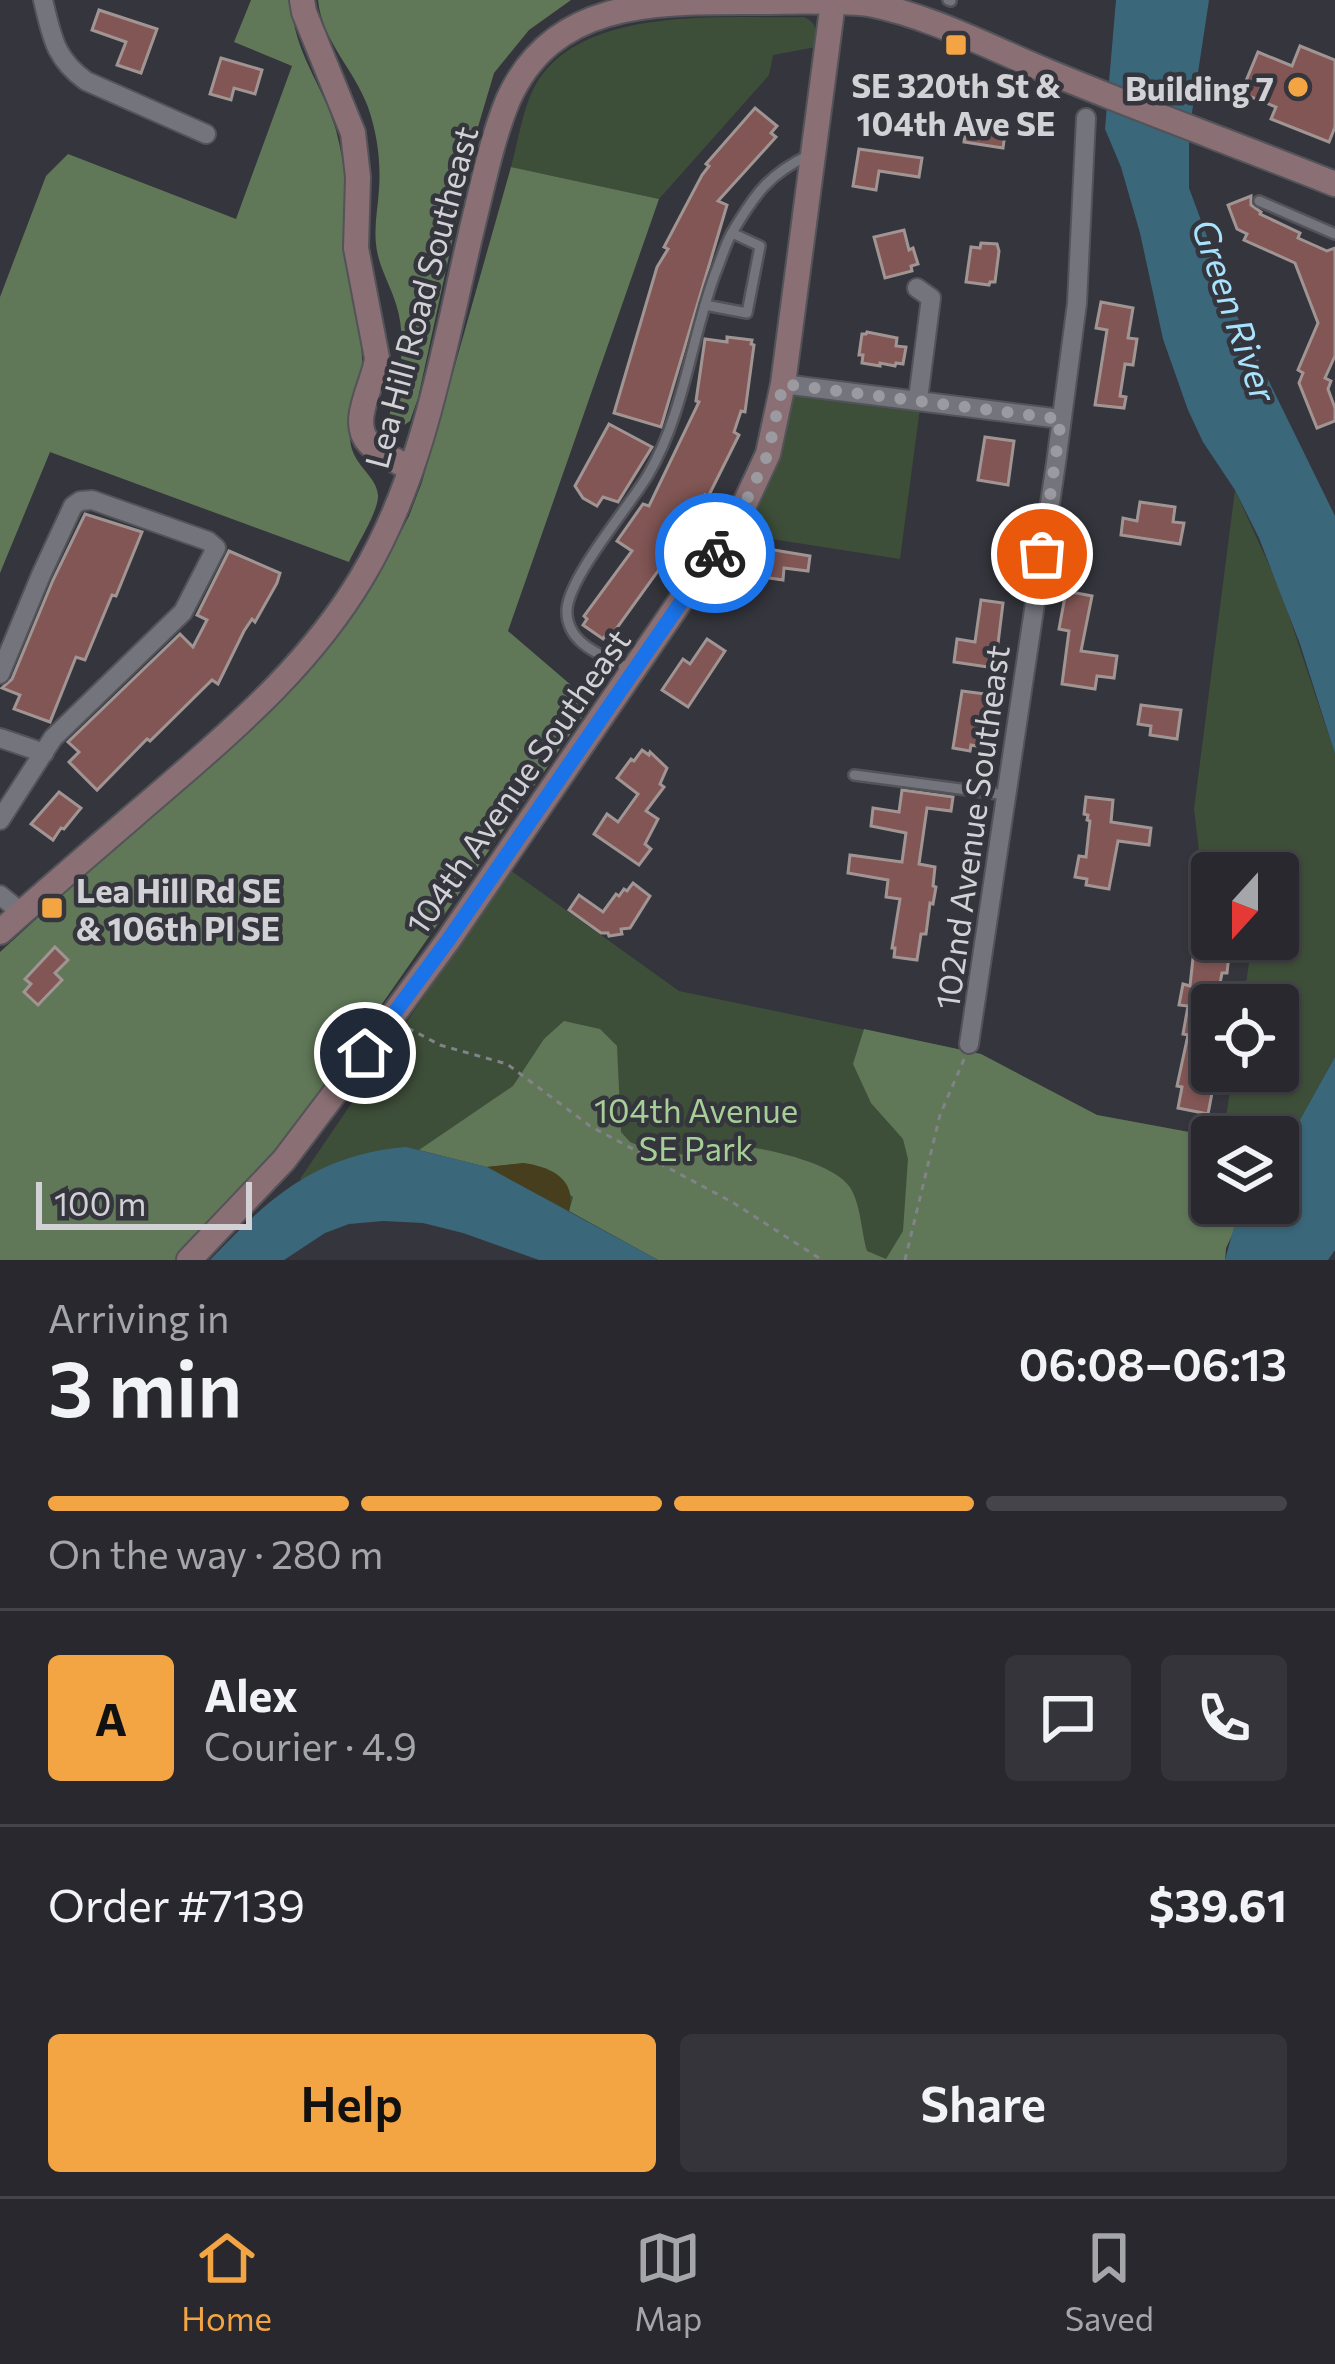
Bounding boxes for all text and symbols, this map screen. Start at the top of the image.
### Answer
marker: SE 320th St & 104th Ave SE [943,32,969,58]
place label: SE 320th St & 104th Ave SE [851,64,1061,143]
place label: Building 7 [1125,67,1274,108]
marker: Building 7 [1285,74,1311,100]
street label: Lea Hill Road Southeast [355,121,485,473]
water label: Green River [1184,213,1288,409]
courier [655,493,775,613]
pin [991,503,1093,605]
icon: bike [682,520,748,586]
icon: bag [1009,521,1075,587]
street label: 104th Avenue Southeast [396,620,638,942]
street label: 102nd Avenue Southeast [925,642,1017,1012]
north arrow [1191,852,1299,960]
map controls [1191,852,1299,1224]
place label: Lea Hill Rd SE & 106th Pl SE [76,869,281,948]
marker: Lea Hill Rd SE & 106th Pl SE [39,895,65,921]
button: locate [1191,984,1299,1092]
pin [314,1002,416,1104]
icon: home [332,1020,398,1086]
park label: 104th Avenue SE Park [594,1089,798,1168]
button: layers [1191,1116,1299,1224]
scale bar [36,1176,252,1229]
text: 100 m [54,1182,146,1223]
text: Arriving in [48,1293,229,1341]
text: 06:08–06:13 [1019,1335,1287,1390]
text: 3 min [48,1338,242,1433]
text: On the way · 280 m [48,1529,383,1577]
button: chat [1005,1655,1131,1781]
button: phone [1161,1655,1287,1781]
text: Alex [204,1666,298,1721]
text: A [95,1690,127,1745]
text: Courier · 4.9 [204,1721,417,1769]
text: Order #7139 [48,1876,305,1931]
text: $39.61 [1148,1876,1287,1931]
button: Help [48,2034,656,2172]
button: Share [680,2034,1287,2172]
tab: Home [181,2225,272,2338]
tab: Map [634,2225,702,2338]
tab: Saved [1065,2225,1154,2338]

